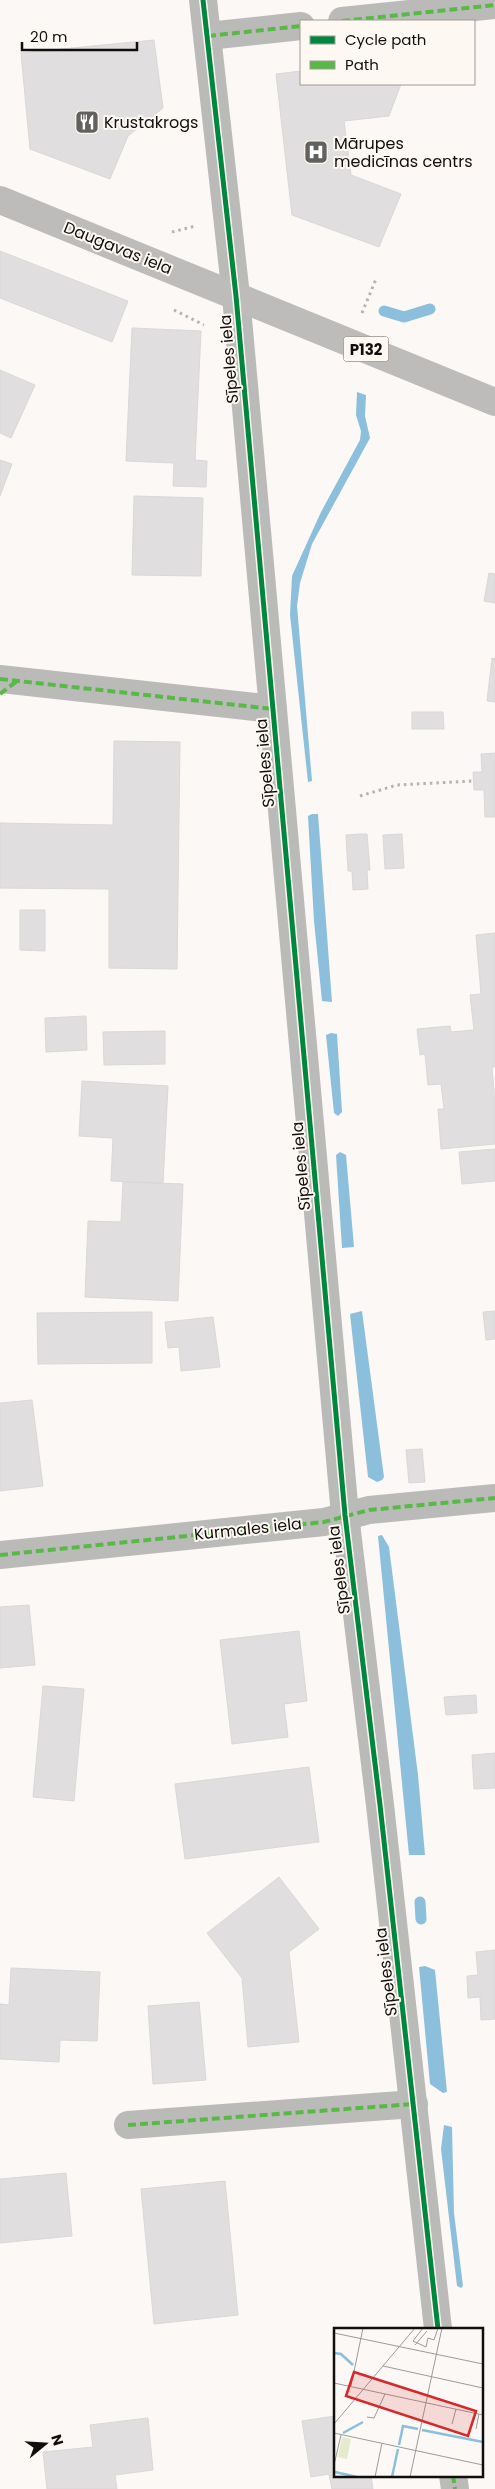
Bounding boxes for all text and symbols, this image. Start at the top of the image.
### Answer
scale bar [22,20,138,52]
legend [300,20,475,85]
text: 20 m [30,26,68,47]
text: Cycle path [345,29,426,50]
text: Path [345,54,379,75]
restaurant icon: Krustakrogs [74,109,100,135]
place label: Krustakrogs [104,111,198,134]
place label: Mārupes medicīnas centrs [334,132,473,173]
hospital icon: Mārupes medicīnas centrs [303,139,329,165]
street label: Daugavas iela [60,216,176,280]
street label: Sīpeles iela [214,314,244,404]
road number: P132 [344,336,388,362]
street label: Sīpeles iela [250,718,280,808]
street label: Sīpeles iela [286,1121,316,1211]
street label: Kurmales iela [193,1512,303,1546]
street label: Sīpeles iela [322,1524,356,1616]
street label: Sīpeles iela [369,1926,403,2018]
inset map [334,2328,482,2476]
north arrow [20,2419,70,2469]
text: N [46,2432,69,2448]

